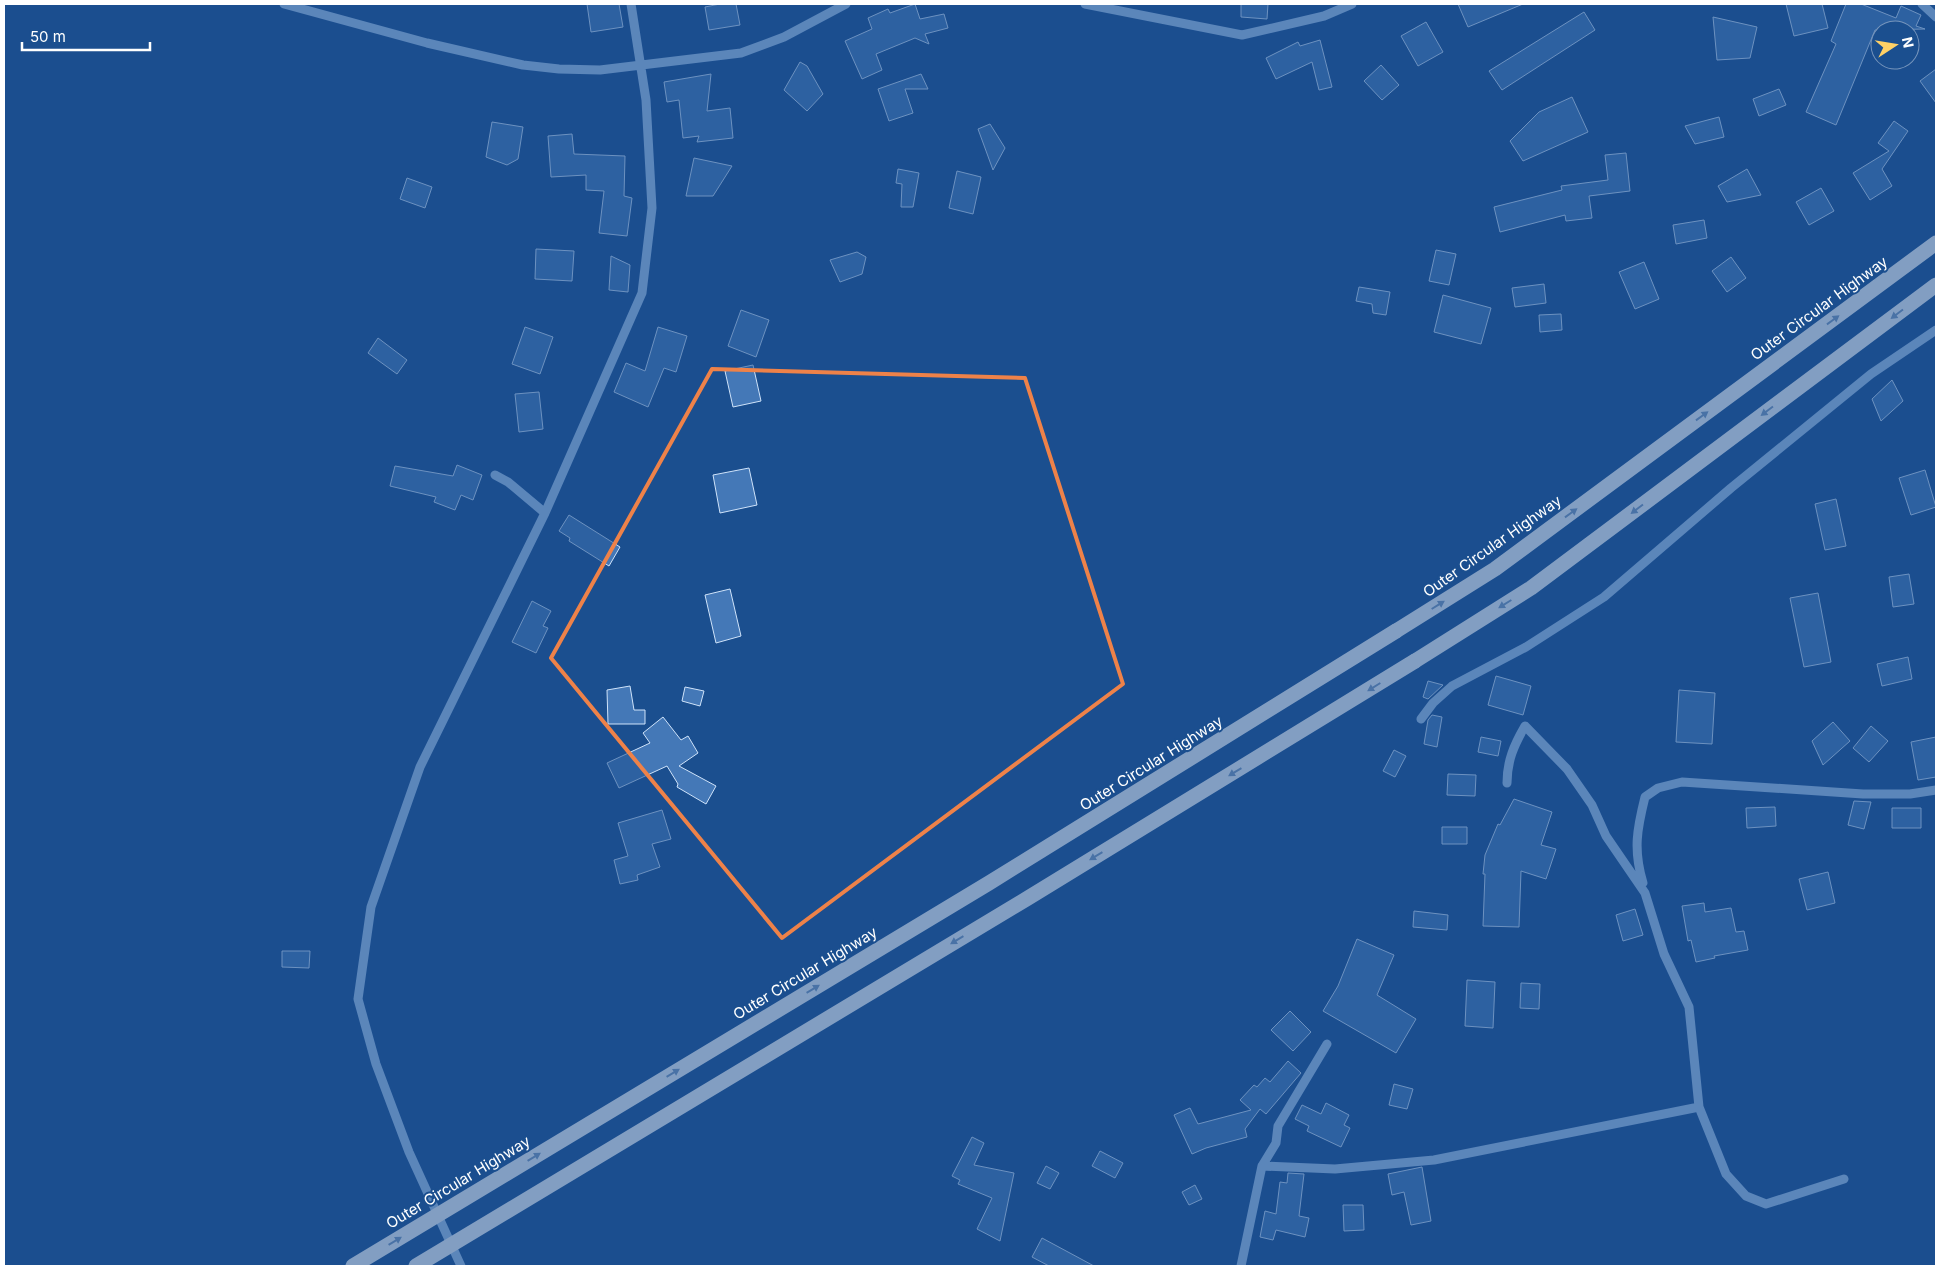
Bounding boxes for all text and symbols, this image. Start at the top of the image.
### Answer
scale bar [22,20,150,52]
north arrow [1870,20,1920,70]
text: 50 m [30,27,66,46]
text: N [1899,35,1918,49]
street label: Outer Circular Highway [1747,252,1892,364]
one-way arrow [1890,309,1904,319]
one-way arrow [1826,314,1839,325]
one-way arrow [1761,406,1774,417]
one-way arrow [1695,411,1709,421]
street label: Outer Circular Highway [1419,491,1565,601]
one-way arrow [1631,503,1644,514]
one-way arrow [1564,507,1577,518]
one-way arrow [1499,599,1512,609]
one-way arrow [1431,600,1444,610]
one-way arrow [1367,683,1380,692]
street label: Outer Circular Highway [1076,711,1226,815]
one-way arrow [1229,768,1242,777]
one-way arrow [1090,852,1103,861]
street label: Outer Circular Highway [729,922,881,1024]
one-way arrow [951,936,964,945]
one-way arrow [806,985,819,994]
one-way arrow [667,1069,680,1078]
street label: Outer Circular Highway [382,1131,534,1233]
one-way arrow [528,1153,541,1162]
one-way arrow [389,1237,402,1246]

